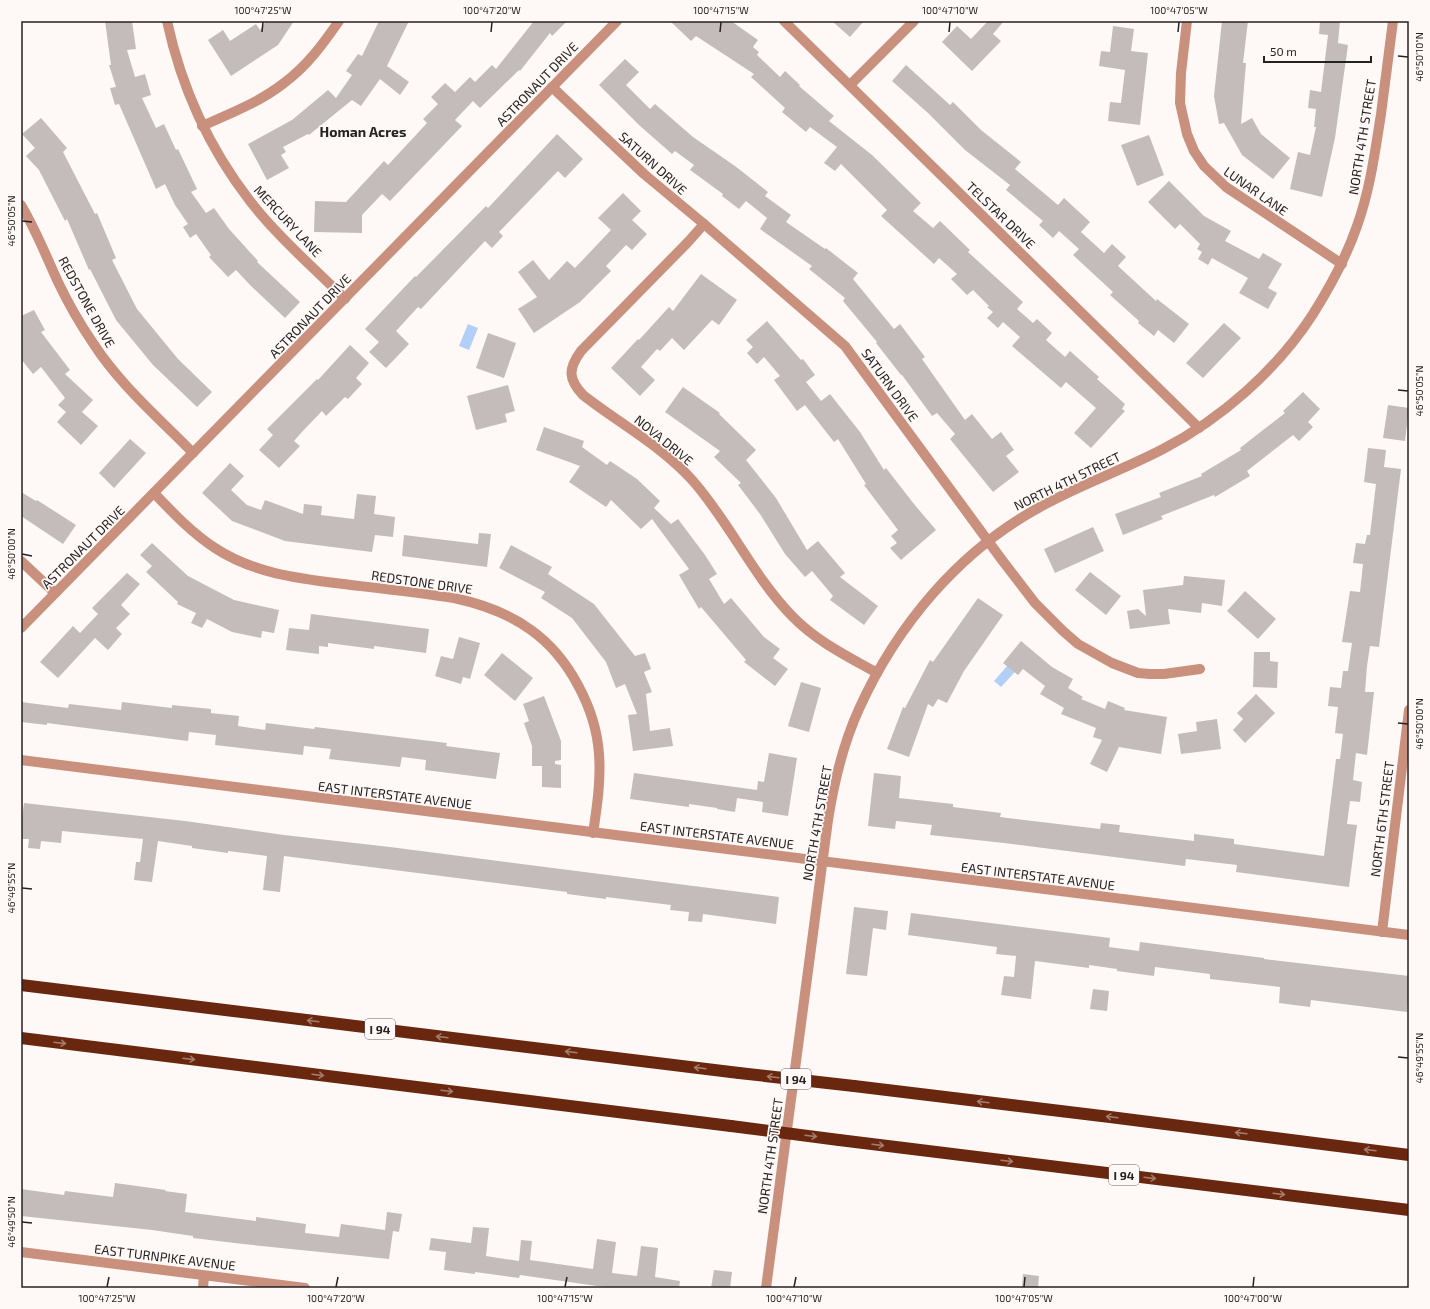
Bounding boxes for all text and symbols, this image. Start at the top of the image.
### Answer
text: 100°47'25"W [234,4,292,16]
text: 100°47'20"W [463,4,521,16]
text: 100°47'15"W [693,4,749,16]
text: 100°47'10"W [922,4,979,16]
text: 100°47'05"W [1150,4,1208,16]
text: 46°50'10"N [1413,32,1425,82]
scale bar [1264,38,1371,64]
street label: ASTRONAUT DRIVE [493,39,581,129]
text: 50 m [1270,44,1297,58]
street label: NORTH 4TH STREET [1345,78,1379,196]
district label: Homan Acres [320,123,406,140]
street label: SATURN DRIVE [616,128,690,198]
street label: LUNAR LANE [1221,163,1291,219]
street label: TELSTAR DRIVE [963,178,1039,252]
street label: MERCURY LANE [251,182,325,260]
text: 46°50'05"N [5,196,17,246]
street label: REDSTONE DRIVE [55,254,119,350]
street label: ASTRONAUT DRIVE [266,271,354,361]
street label: SATURN DRIVE [858,345,922,425]
text: 46°50'05"N [1413,366,1425,416]
street label: NOVA DRIVE [631,411,697,469]
street label: NORTH 4TH STREET [1011,448,1123,514]
street label: ASTRONAUT DRIVE [38,502,128,592]
text: 46°50'00"N [5,528,17,580]
street label: REDSTONE DRIVE [370,567,474,597]
text: 46°50'00"N [1413,698,1425,750]
street label: NORTH 6TH STREET [1367,760,1397,878]
street label: NORTH 4TH STREET [799,764,835,882]
street label: EAST INTERSTATE AVENUE [317,778,473,812]
street label: EAST INTERSTATE AVENUE [639,818,795,852]
street label: EAST INTERSTATE AVENUE [960,859,1116,893]
text: 46°49'55"N [5,863,17,913]
one-way arrow [307,1017,320,1025]
road number: I 94 [365,1019,395,1039]
one-way arrow [436,1033,449,1040]
text: 46°49'55"N [1413,1033,1425,1083]
one-way arrow [53,1039,66,1047]
one-way arrow [565,1048,578,1056]
one-way arrow [182,1055,195,1063]
one-way arrow [694,1064,707,1072]
road number: I 94 [781,1069,811,1089]
one-way arrow [311,1071,324,1079]
one-way arrow [767,1073,780,1080]
one-way arrow [440,1087,453,1095]
street label: NORTH 4TH STREET [754,1097,786,1215]
one-way arrow [977,1098,990,1105]
one-way arrow [1106,1113,1119,1121]
one-way arrow [1235,1129,1248,1137]
one-way arrow [804,1132,817,1140]
one-way arrow [871,1141,884,1149]
one-way arrow [1364,1146,1377,1154]
one-way arrow [1000,1157,1013,1165]
road number: I 94 [1109,1165,1139,1185]
one-way arrow [1143,1175,1156,1182]
one-way arrow [1272,1191,1285,1198]
text: 46°49'50"N [5,1196,17,1248]
street label: EAST TURNPIKE AVENUE [93,1240,237,1274]
text: 100°47'25"W [78,1292,136,1304]
text: 100°47'20"W [307,1292,365,1304]
text: 100°47'15"W [537,1292,593,1304]
text: 100°47'10"W [766,1292,823,1304]
text: 100°47'05"W [995,1292,1053,1304]
text: 100°47'00"W [1224,1292,1283,1304]

